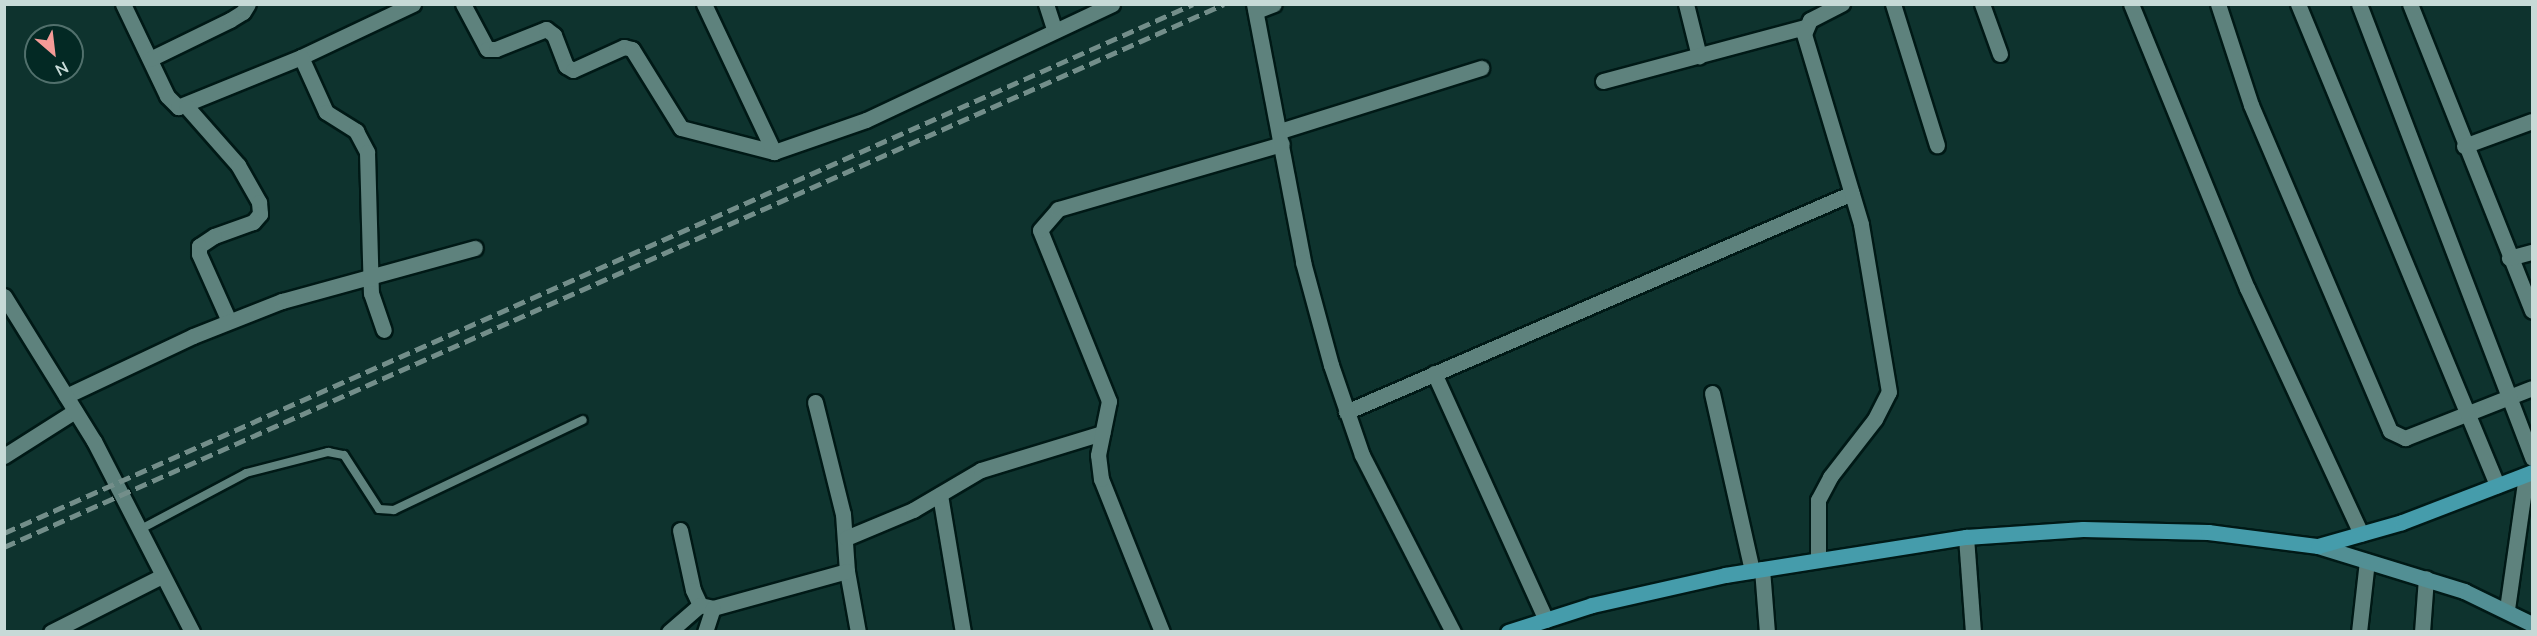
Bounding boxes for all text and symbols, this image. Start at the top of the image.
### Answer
north arrow [24,24,84,84]
text: N [51,56,72,81]

